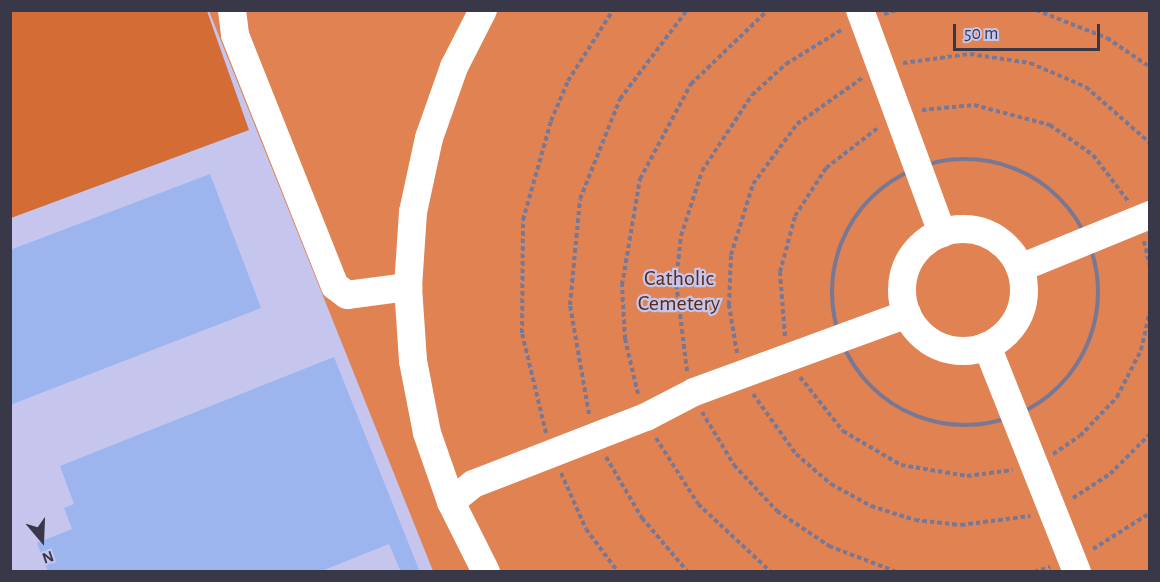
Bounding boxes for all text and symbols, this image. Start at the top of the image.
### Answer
scale bar [956,12,1103,50]
text: 50 m [964,25,998,43]
park label: Catholic Cemetery [638,265,720,316]
north arrow [12,510,72,570]
text: N [40,548,56,566]

